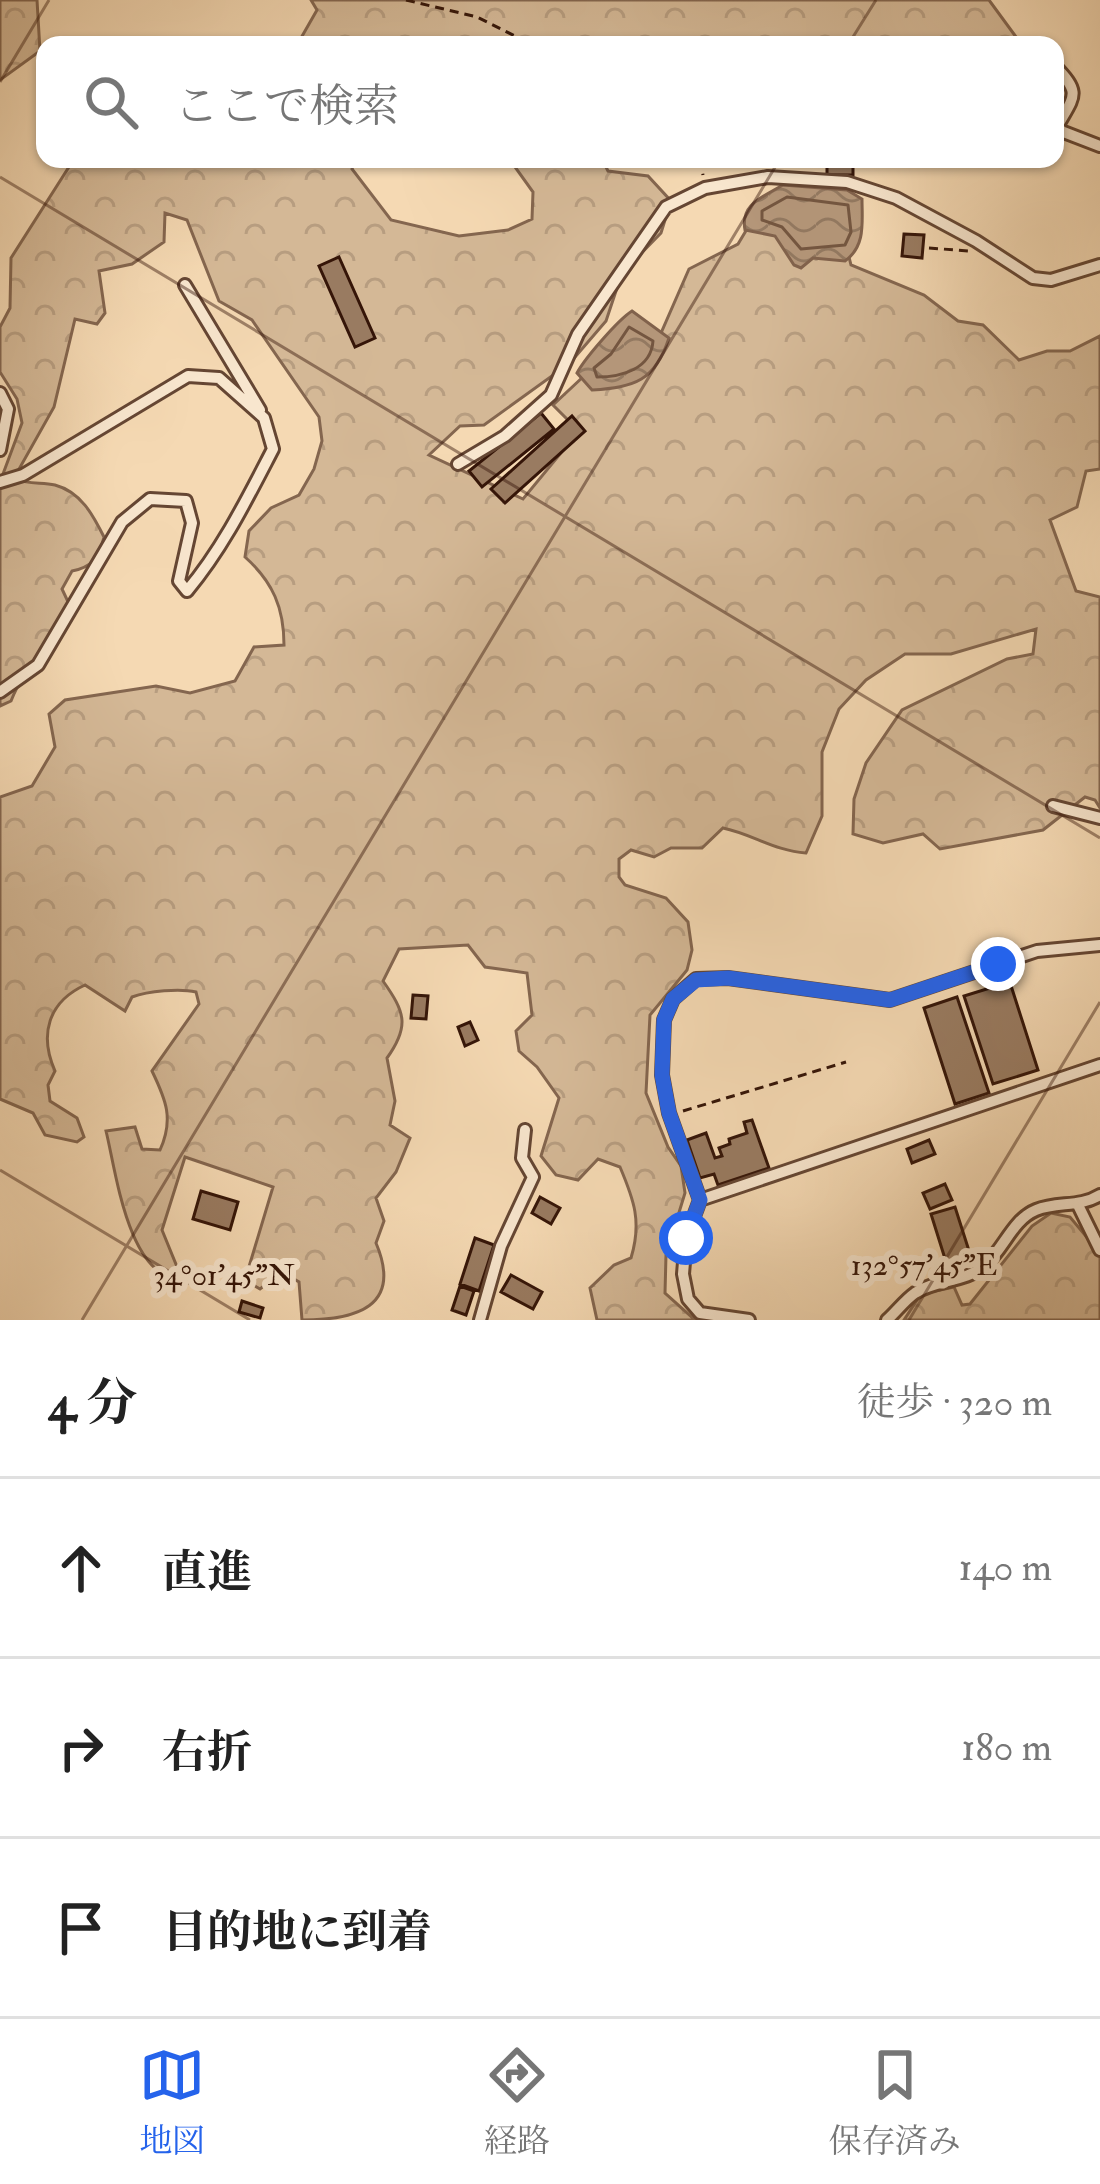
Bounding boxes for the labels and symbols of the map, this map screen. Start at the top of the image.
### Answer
route end [971,937,1025,991]
route start [659,1211,713,1265]
text: 132°57'45"E [851,1247,997,1284]
text: 34°01'45"N [153,1257,295,1294]

